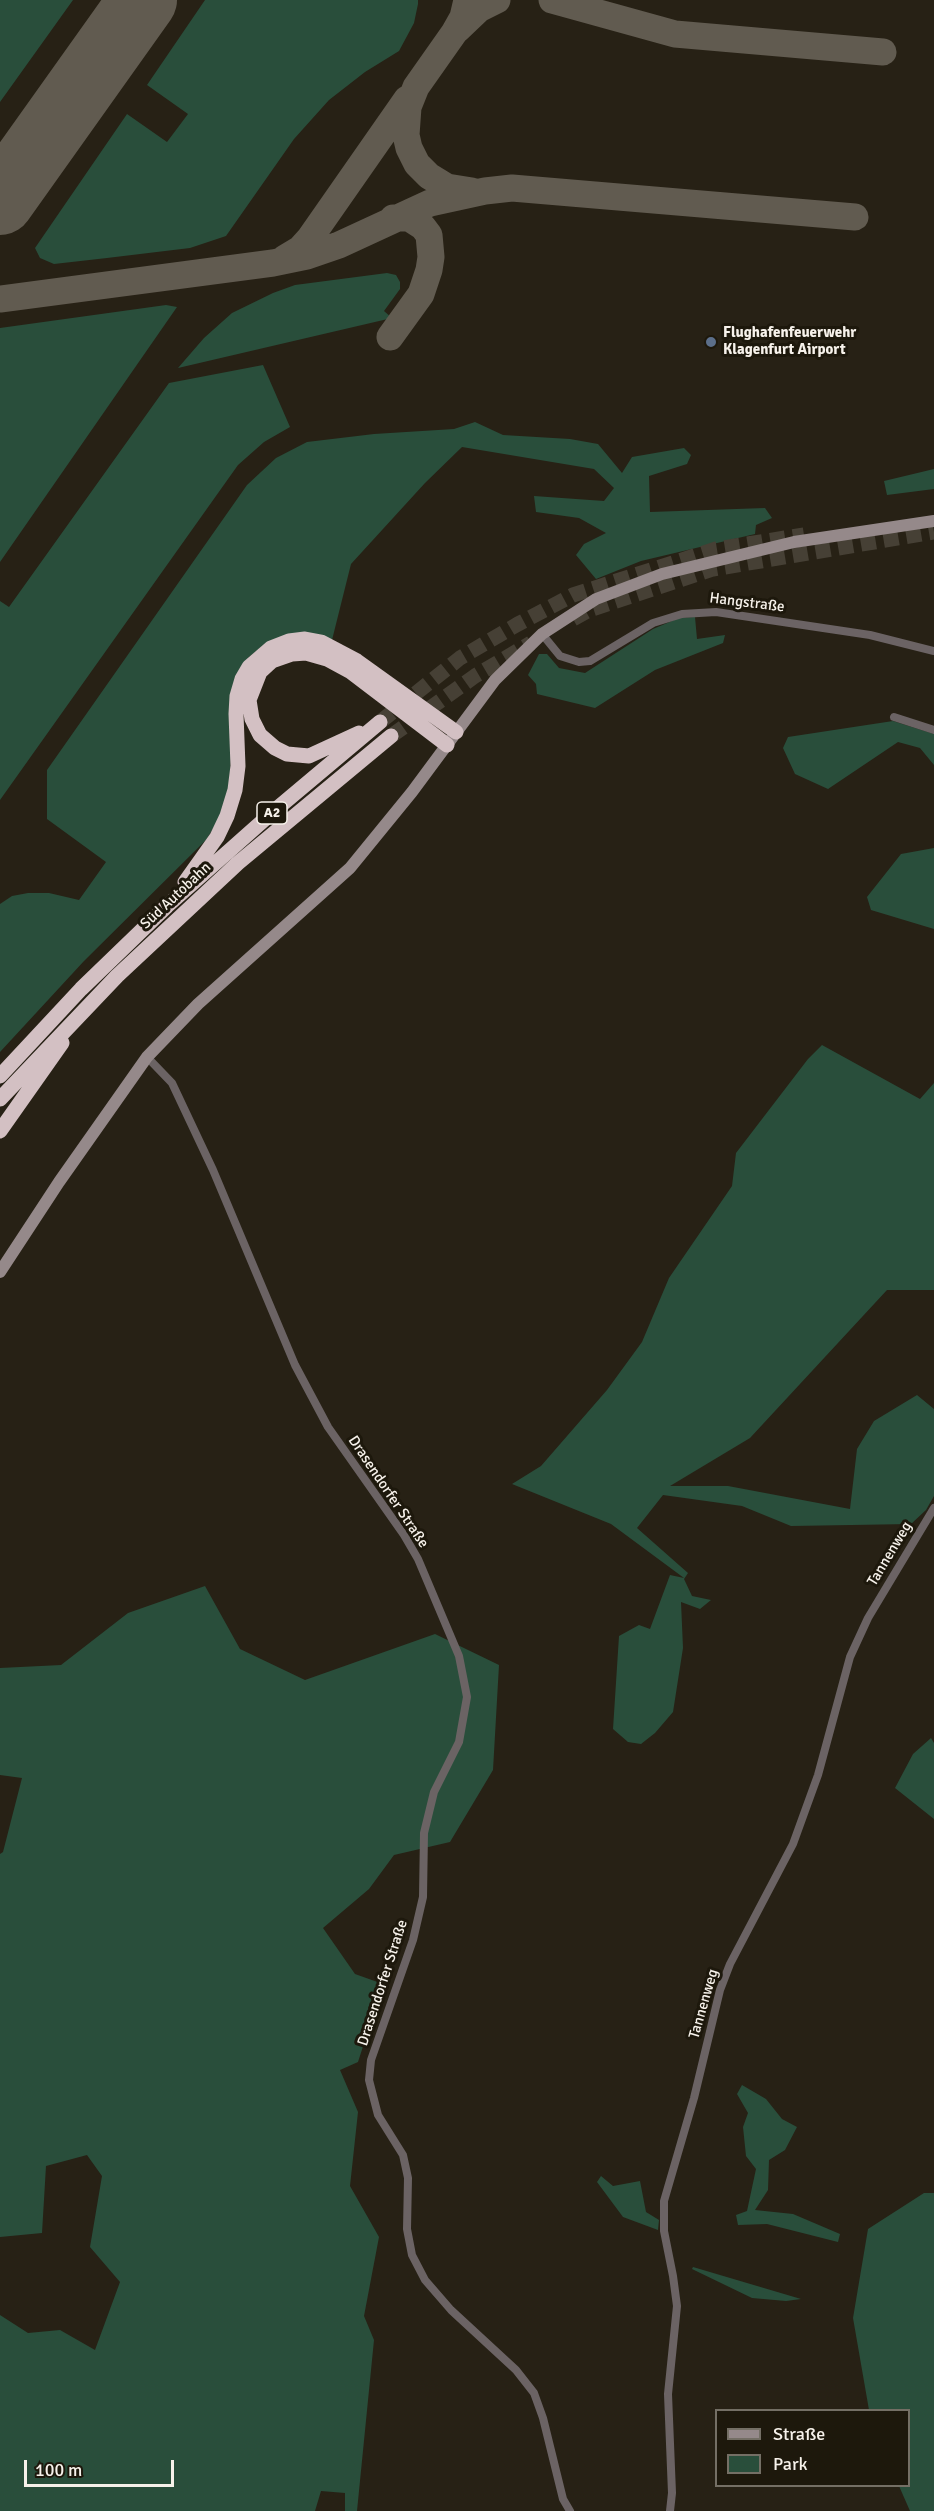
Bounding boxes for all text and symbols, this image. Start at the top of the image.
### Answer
place label: Flughafenfeuerwehr Klagenfurt Airport [723,324,856,359]
marker: Flughafenfeuerwehr Klagenfurt Airport [704,335,718,349]
street label: Hangstraße [708,589,786,617]
road number: A2 [257,802,287,824]
street label: Süd Autobahn [137,859,215,933]
street label: Drasendorfer Straße [344,1432,432,1552]
street label: Tannenweg [864,1519,916,1589]
street label: Drasendorfer Straße [354,1918,412,2048]
street label: Tannenweg [685,1967,723,2041]
legend [715,2409,910,2487]
text: Straße [773,2423,825,2445]
scale bar [27,2448,177,2486]
text: Park [773,2453,808,2475]
text: 100 m [35,2459,82,2481]

